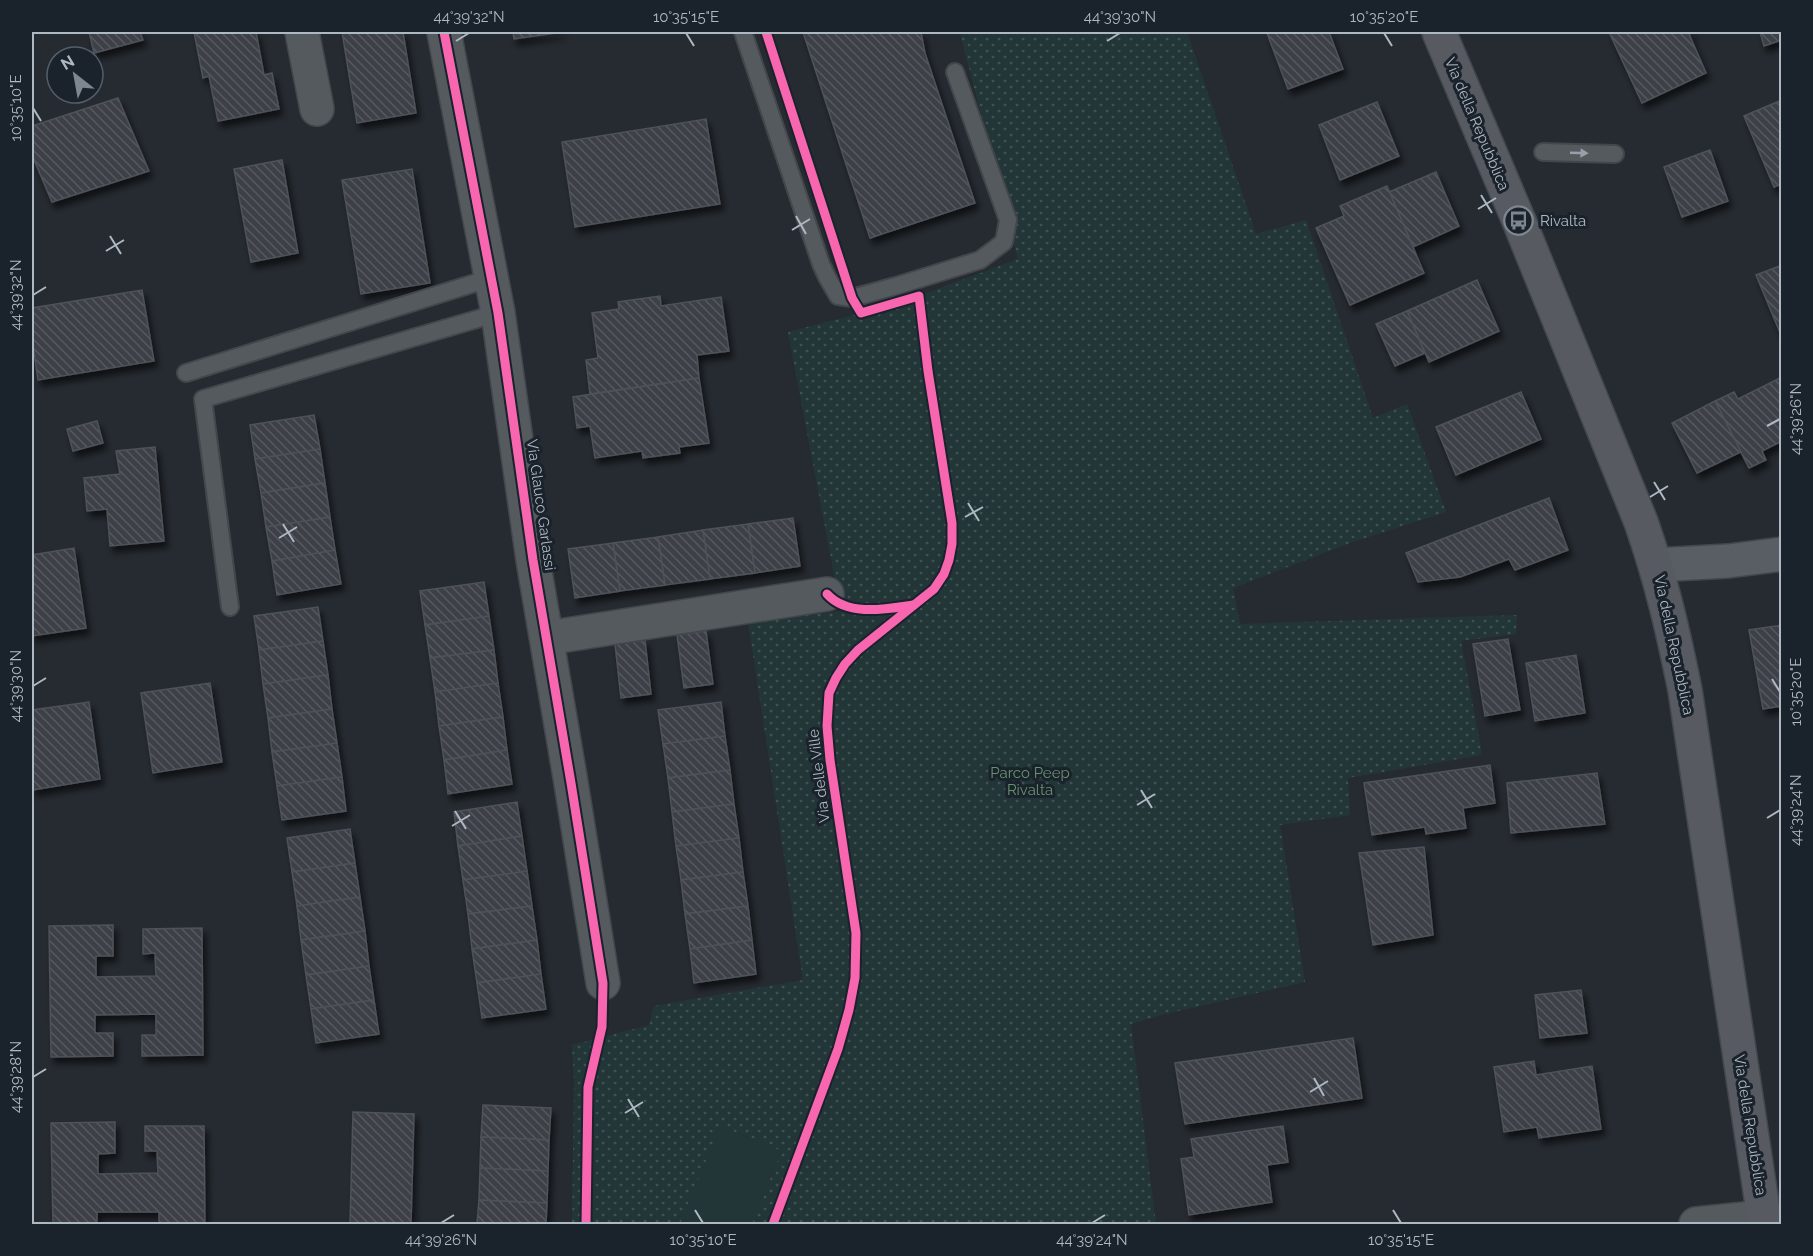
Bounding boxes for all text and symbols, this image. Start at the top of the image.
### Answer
text: 44°39'32"N [433,8,505,26]
text: 10°35'15"E [653,8,719,26]
text: 44°39'30"N [1084,8,1156,26]
text: 10°35'20"E [1350,8,1418,26]
north arrow [45,45,105,105]
text: N [57,51,78,74]
street label: Via della Repubblica [1441,55,1513,193]
text: 10°35'10"E [7,74,25,142]
one-way arrow [1569,148,1588,157]
bus stop icon: Rivalta [1503,205,1535,237]
place label: Rivalta [1540,212,1586,230]
text: 44°39'32"N [7,259,25,331]
text: 44°39'26"N [1787,383,1805,455]
street label: Via Glauco Garlassi [523,438,559,572]
street label: Via della Repubblica [1650,573,1698,717]
text: 44°39'30"N [7,650,25,722]
text: 10°35'20"E [1787,658,1805,726]
street label: Via delle Ville [804,728,834,824]
park label: Parco Peep Rivalta [990,764,1070,799]
text: 44°39'24"N [1787,774,1805,846]
text: 44°39'28"N [7,1041,25,1113]
street label: Via della Repubblica [1730,1053,1770,1197]
text: 44°39'26"N [405,1231,477,1249]
text: 10°35'10"E [669,1231,737,1249]
text: 44°39'24"N [1056,1231,1128,1249]
text: 10°35'15"E [1368,1231,1434,1249]

